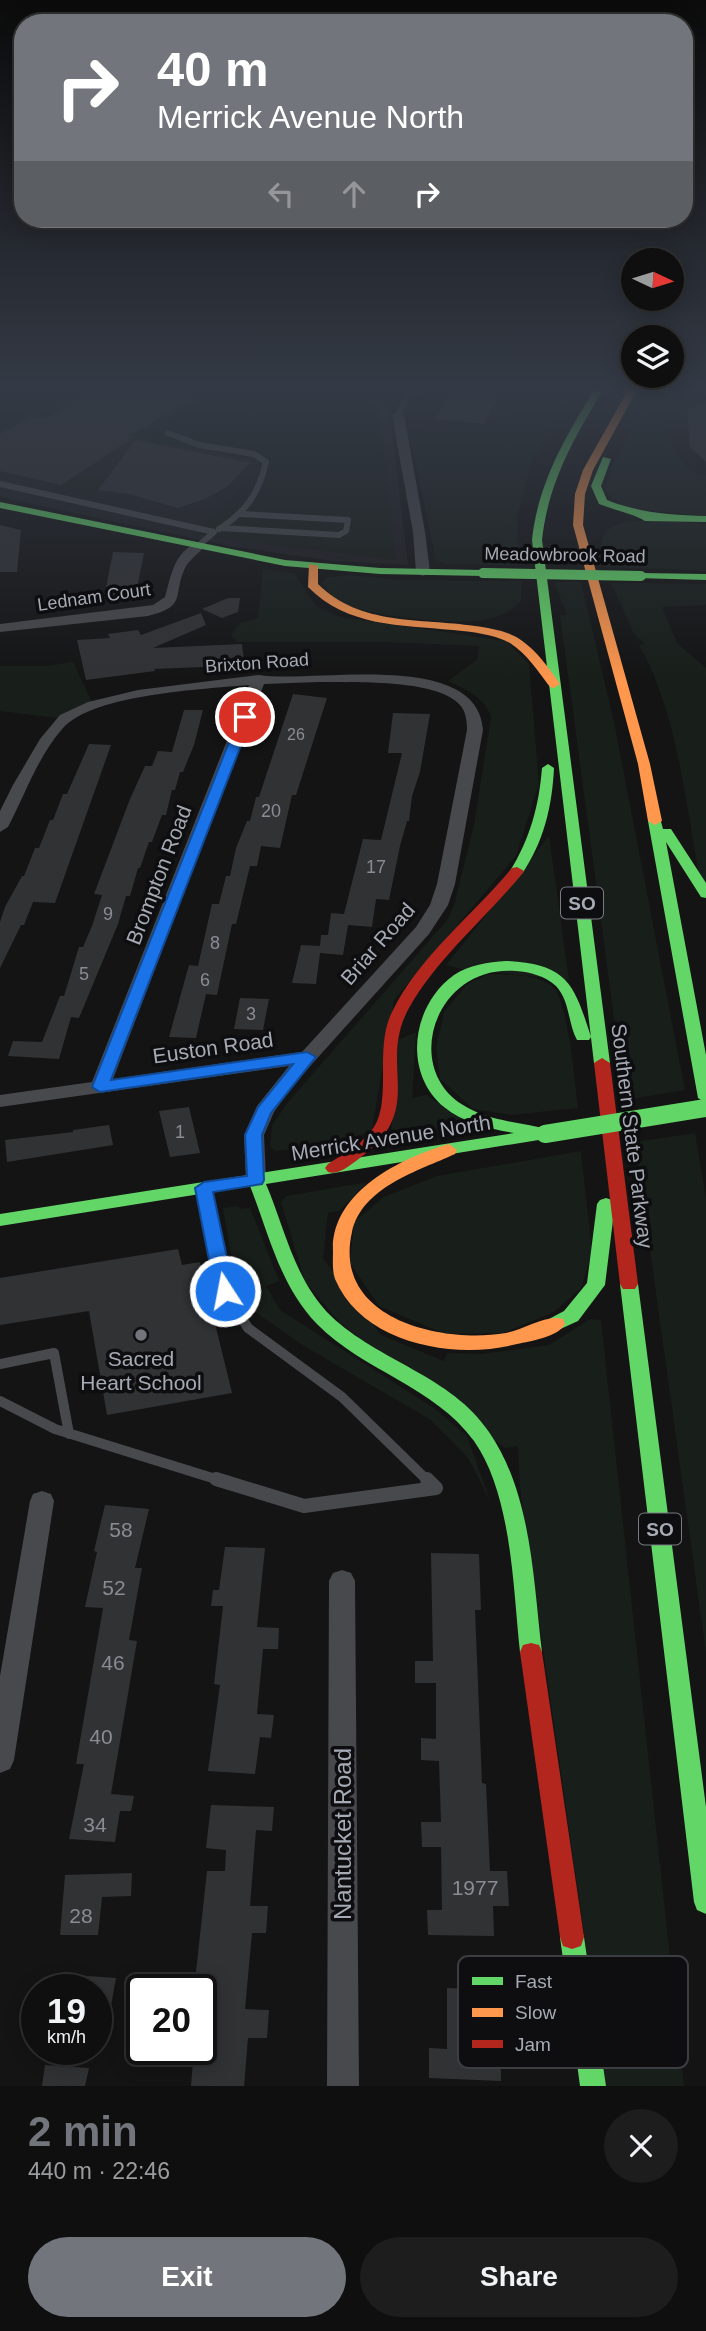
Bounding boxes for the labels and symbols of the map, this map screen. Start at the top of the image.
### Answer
north arrow [621,248,684,312]
street label: Meadowbrook Road [484,544,646,566]
street label: Lednam Court [36,579,152,615]
street label: Brixton Road [204,649,310,677]
pin [215,687,275,747]
house number: 26 [287,726,305,743]
house number: 20 [261,801,281,821]
street label: Brompton Road [121,802,196,948]
house number: 17 [366,857,386,877]
road number: SO [561,888,603,918]
street label: Briar Road [336,898,419,989]
house number: 9 [103,904,113,924]
house number: 8 [210,933,220,953]
house number: 5 [79,964,89,984]
house number: 6 [200,970,210,990]
house number: 3 [246,1004,256,1024]
street label: Southern State Parkway [607,1022,658,1250]
street label: Euston Road [151,1028,275,1067]
street label: Merrick Avenue North [290,1110,492,1165]
house number: 1 [175,1122,185,1142]
position arrow [188,1254,262,1328]
marker: Sacred Heart School [133,1327,149,1343]
place label: Sacred Heart School [80,1347,202,1394]
road number: SO [639,1513,681,1544]
house number: 58 [109,1518,133,1541]
house number: 52 [102,1576,126,1599]
house number: 46 [101,1651,125,1674]
house number: 40 [89,1725,113,1748]
street label: Nantucket Road [329,1748,356,1920]
house number: 34 [83,1813,107,1836]
house number: 1977 [452,1876,498,1899]
house number: 28 [69,1904,93,1927]
legend [458,1956,688,2068]
text: Fast [515,1971,553,1992]
speed limit sign: 20 [126,1974,217,2065]
text: Slow [515,2002,556,2023]
text: Jam [515,2034,551,2055]

